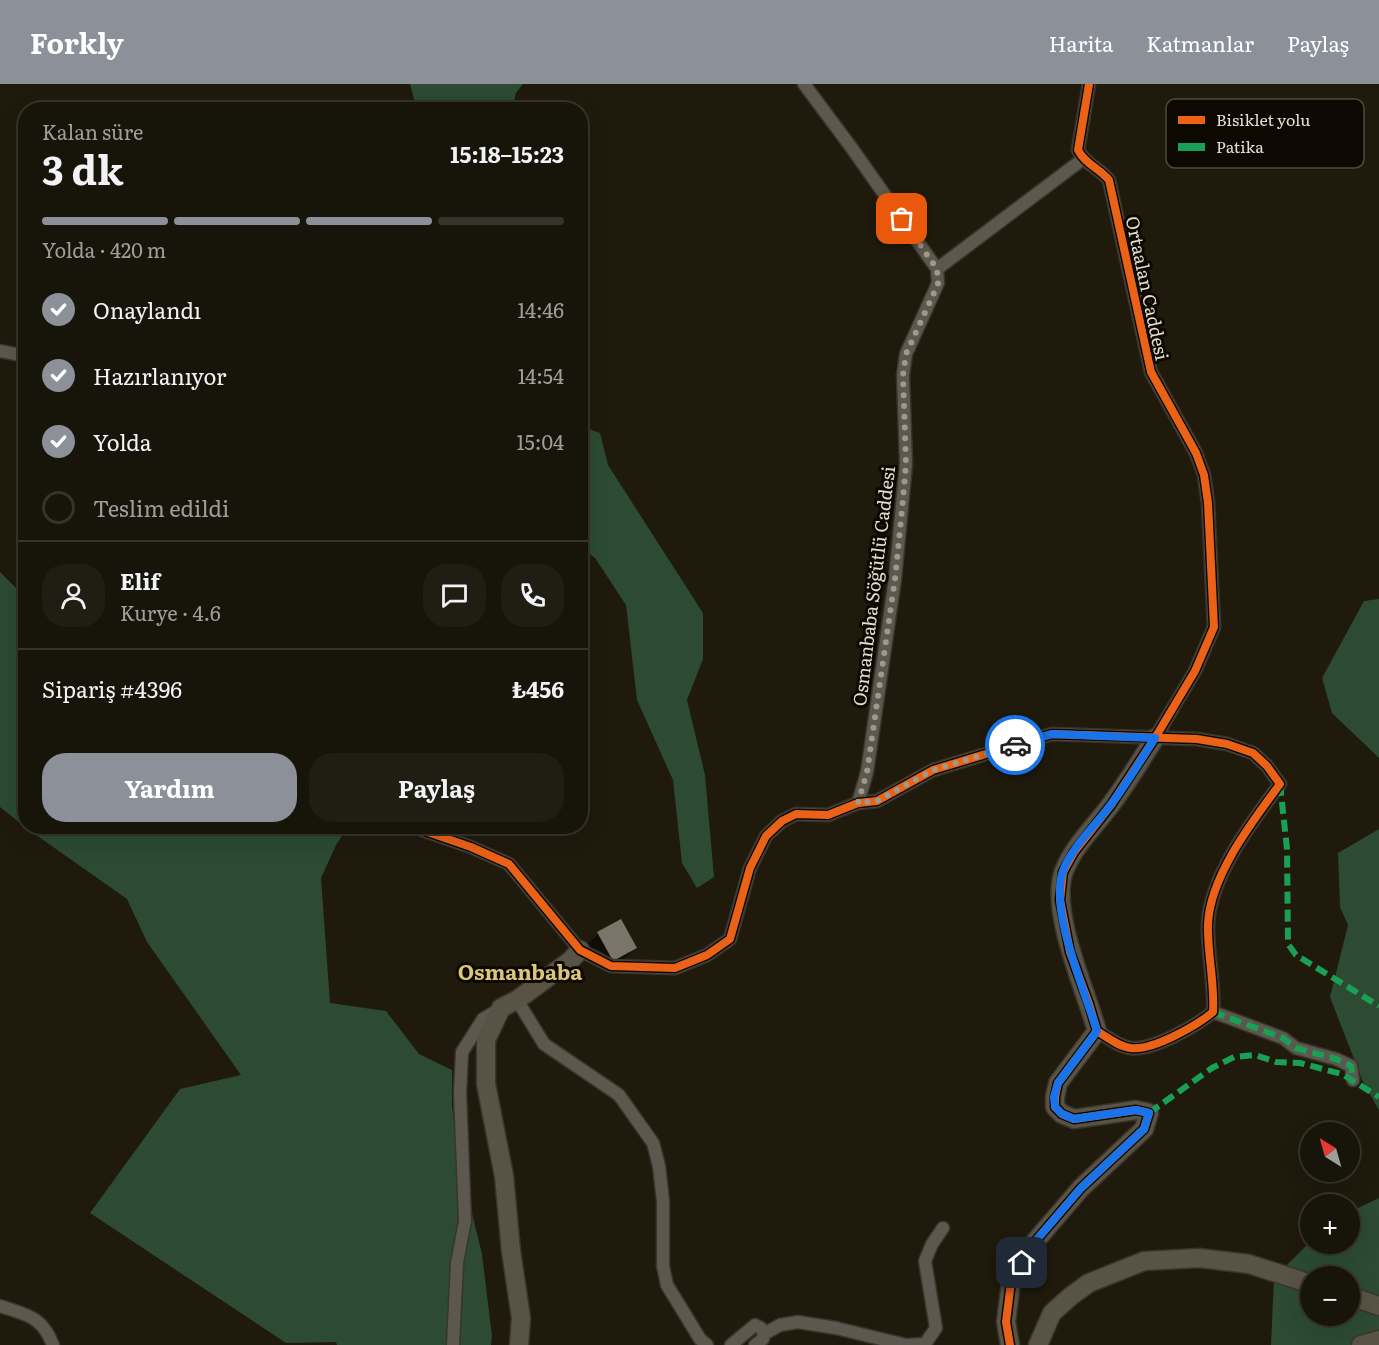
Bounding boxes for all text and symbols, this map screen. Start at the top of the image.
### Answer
text: Forkly [30,21,124,63]
text: Harita [1049,27,1113,58]
text: Katmanlar [1146,27,1254,58]
text: Paylaş [1287,27,1349,58]
legend [1166,99,1364,168]
text: Bisiklet yolu [1216,107,1310,131]
text: Kalan süre [42,116,143,146]
text: Patika [1216,134,1264,158]
text: 15:18–15:23 [450,137,564,170]
text: 3 dk [42,139,123,197]
pin [876,193,927,244]
icon: bag [885,202,918,235]
street label: Ortaalan Caddesi [1120,213,1176,363]
text: Yolda · 420 m [42,234,166,264]
icon: check [42,293,75,326]
text: Onaylandı [93,293,201,326]
text: 14:46 [518,294,564,324]
icon: check [42,359,75,392]
text: Hazırlanıyor [93,359,227,392]
text: 14:54 [518,360,564,390]
icon: check [42,425,75,458]
text: Yolda [93,425,152,458]
text: 15:04 [516,426,564,456]
street label: Osmanbaba Söğütlü Caddesi [845,464,901,708]
text: Teslim edildi [93,491,229,524]
button: person [42,564,105,627]
text: Elif [120,564,160,597]
button: chat [423,564,486,627]
button: phone [501,564,564,627]
text: Kurye · 4.6 [120,597,221,627]
text: Sipariş #4396 [42,672,182,705]
text: ₺456 [512,672,564,705]
courier [985,715,1045,775]
icon: car [999,729,1032,762]
button: Yardım [42,753,297,822]
button: Paylaş [309,753,564,822]
district label: Osmanbaba [458,955,583,986]
north arrow [1300,1122,1360,1182]
map controls [1300,1122,1360,1326]
button: + [1300,1194,1360,1254]
pin [996,1237,1047,1288]
icon: home [1005,1246,1038,1279]
button: − [1300,1266,1360,1326]

